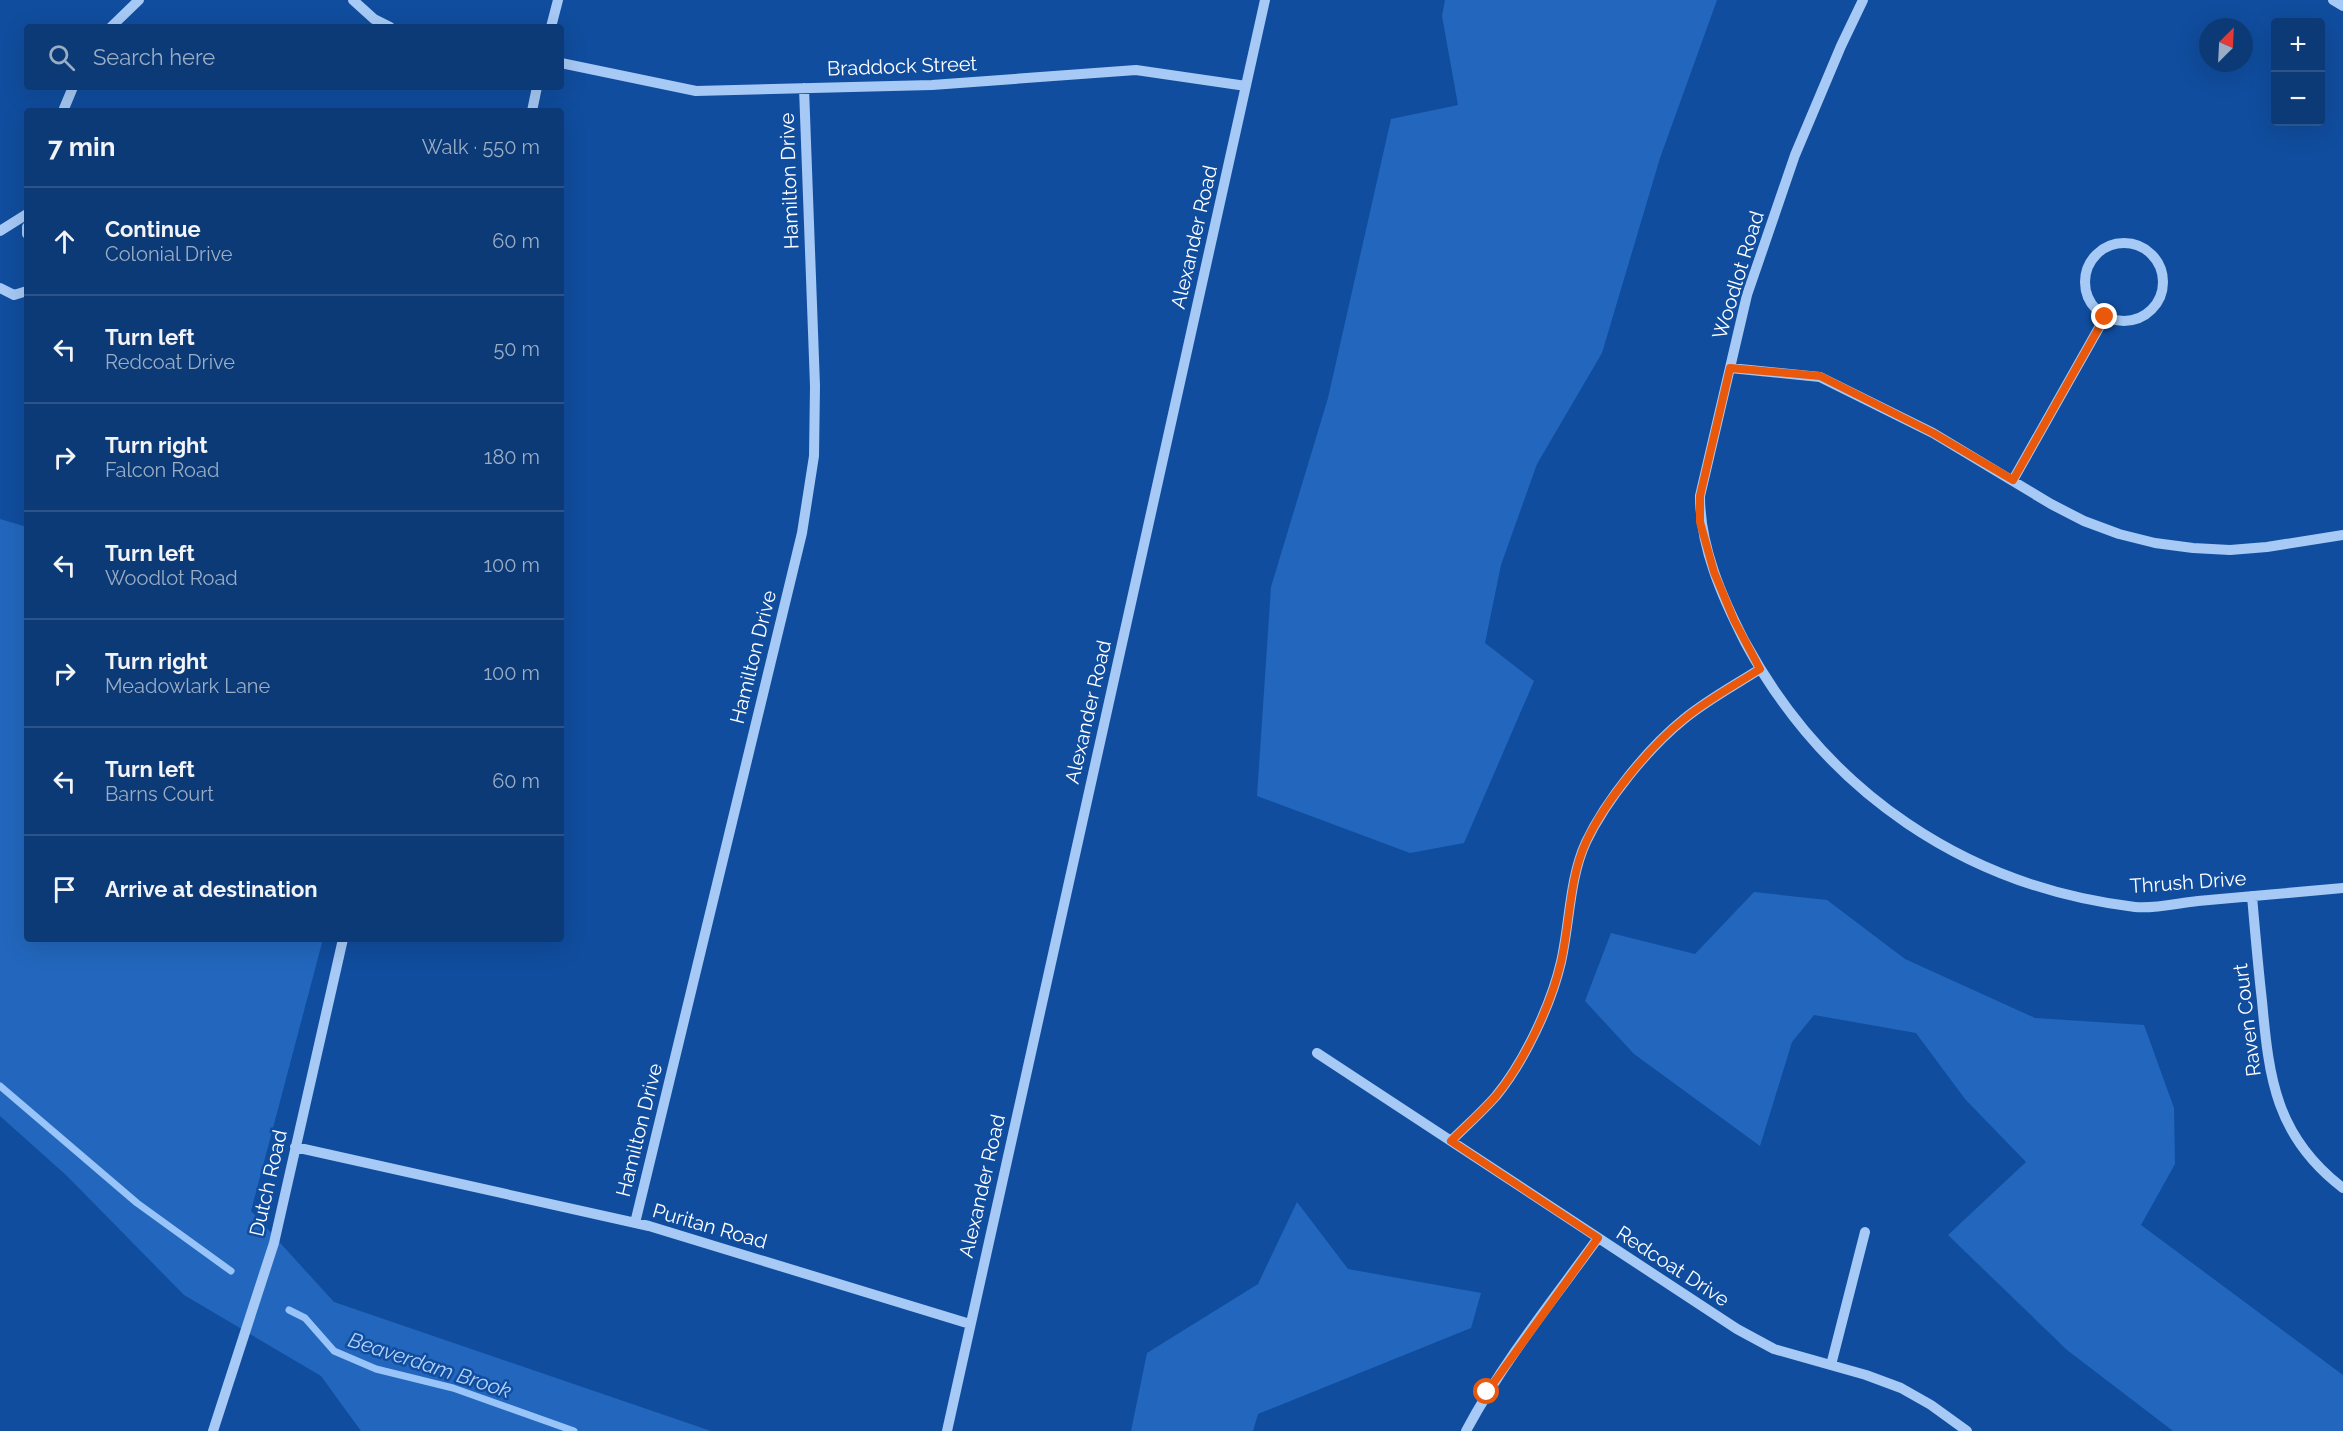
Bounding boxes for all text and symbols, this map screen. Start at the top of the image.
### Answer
north arrow [2199,18,2253,72]
map controls [2271,18,2325,126]
button: + [2271,18,2325,72]
search box [24,24,564,90]
icon: search [45,41,78,74]
text: Search here [93,44,215,70]
street label: Braddock Street [827,51,978,81]
button: − [2271,72,2325,126]
street label: Hamilton Drive [775,112,803,250]
text: 7 min [48,132,115,162]
text: Walk · 550 m [422,135,540,159]
street label: Alexander Road [1166,163,1222,311]
street label: Woodlot Road [1707,208,1769,342]
text: Continue [105,216,201,242]
icon: ahead [48,225,81,258]
text: 60 m [492,229,540,253]
text: Colonial Drive [105,242,233,266]
route end [2091,303,2117,329]
text: Turn left [105,324,195,350]
icon: left [48,333,81,366]
text: 50 m [493,337,540,361]
text: Redcoat Drive [105,350,235,374]
text: Turn right [105,432,208,458]
icon: right [48,441,81,474]
text: 180 m [484,445,540,469]
text: Falcon Road [105,458,219,482]
text: Turn left [105,540,195,566]
icon: left [48,549,81,582]
text: 100 m [483,553,540,577]
text: Woodlot Road [105,566,238,590]
street label: Hamilton Drive [725,588,781,726]
street label: Alexander Road [1060,638,1116,786]
text: Turn right [105,648,208,674]
icon: right [48,657,81,690]
text: 100 m [483,661,540,685]
text: Meadowlark Lane [105,674,270,698]
text: Turn left [105,756,195,782]
icon: left [48,765,81,798]
text: 60 m [492,769,540,793]
text: Barns Court [105,782,214,806]
street label: Thrush Drive [2129,866,2247,898]
icon: arrive [48,873,81,906]
text: Arrive at destination [105,876,318,902]
street label: Raven Court [2228,962,2266,1078]
street label: Hamilton Drive [611,1061,667,1199]
street label: Alexander Road [954,1112,1010,1260]
street label: Dutch Road [244,1127,292,1239]
street label: Puritan Road [650,1198,770,1254]
street label: Redcoat Drive [1612,1221,1734,1312]
water label: Beaverdam Brook [345,1327,515,1403]
route start [1473,1378,1499,1404]

